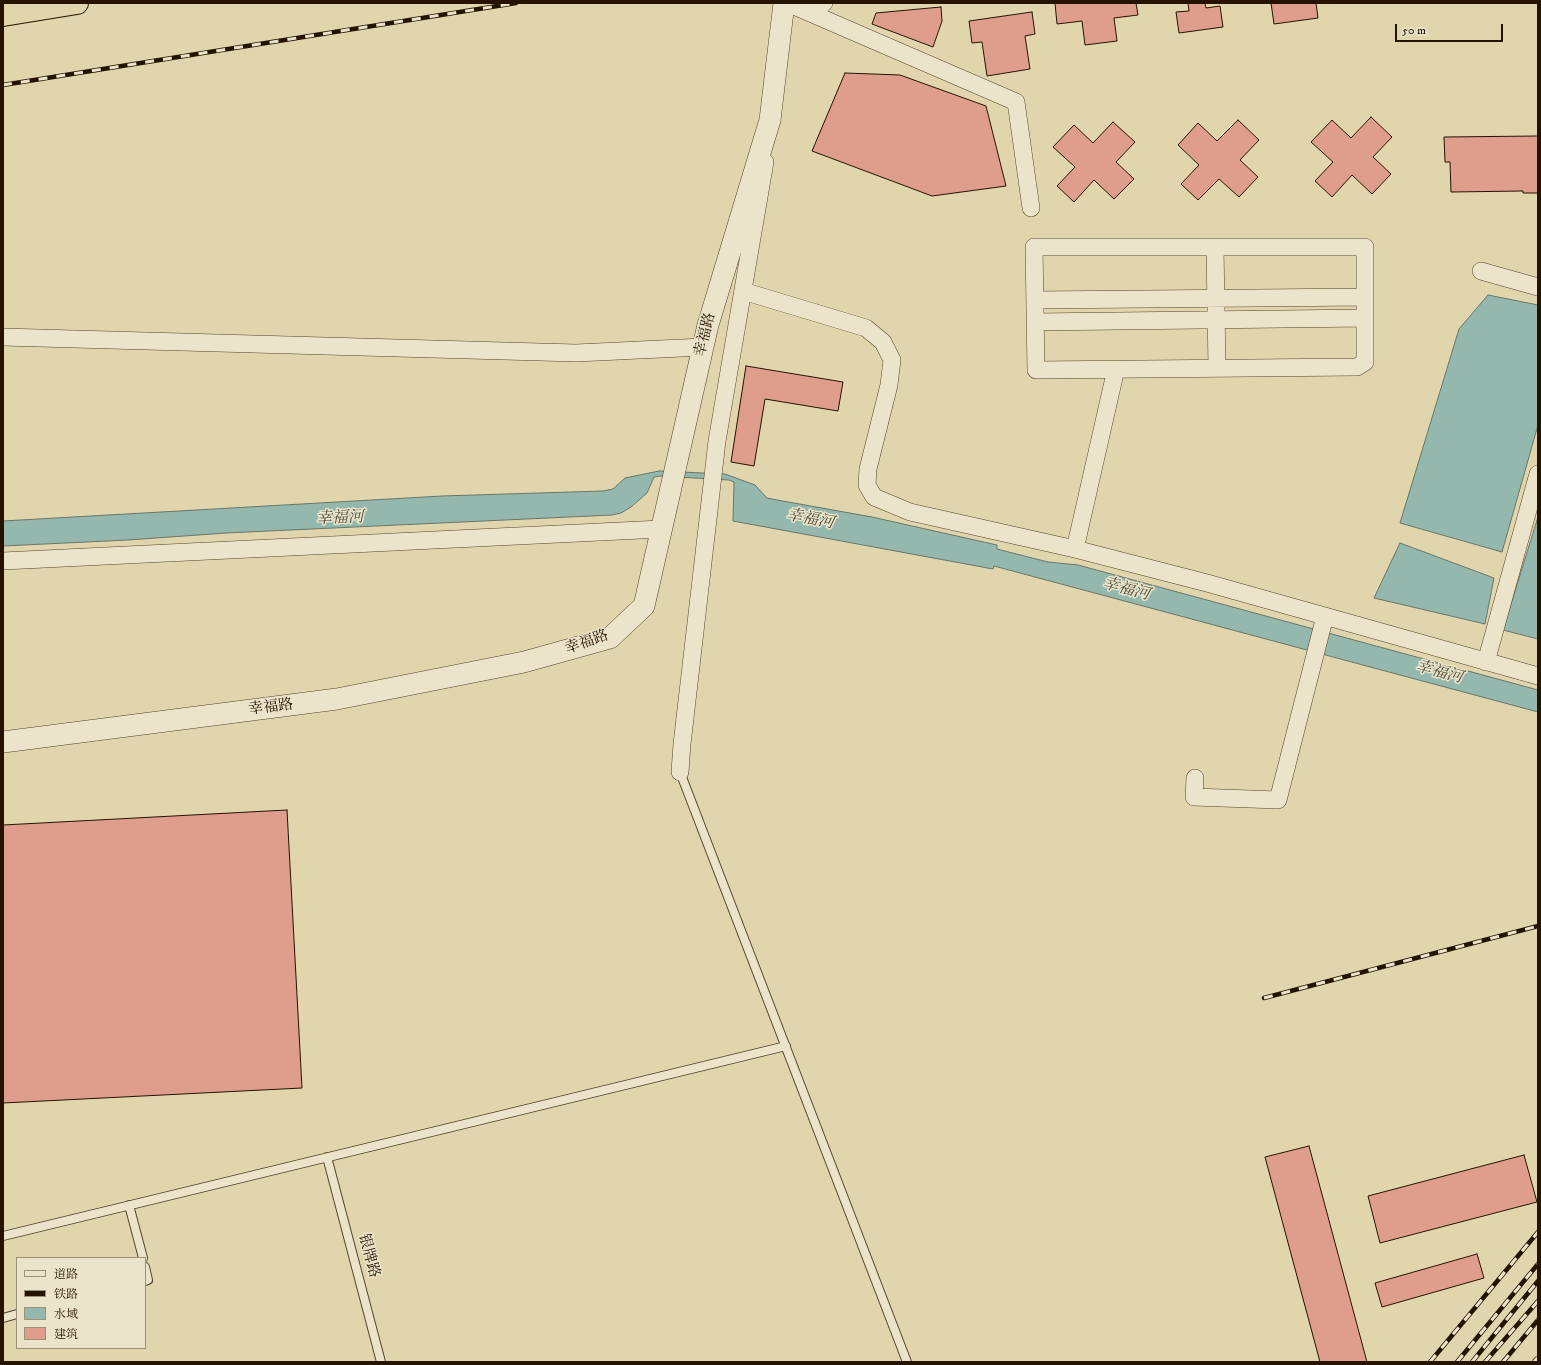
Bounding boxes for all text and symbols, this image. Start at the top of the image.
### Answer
scale bar [1397,16,1505,42]
text: 50 m [1402,23,1426,38]
street label: 幸福路 [692,311,720,359]
water label: 幸福河 [785,506,835,534]
water label: 幸福河 [316,509,364,529]
water label: 幸福河 [1100,575,1152,605]
street label: 幸福路 [563,627,611,659]
water label: 幸福河 [1413,658,1465,688]
street label: 幸福路 [248,696,294,720]
street label: 银牌路 [353,1232,383,1280]
legend [16,1257,146,1349]
text: 道路 [54,1267,78,1282]
text: 铁路 [54,1287,78,1302]
text: 水域 [54,1307,78,1322]
text: 建筑 [54,1327,78,1342]

